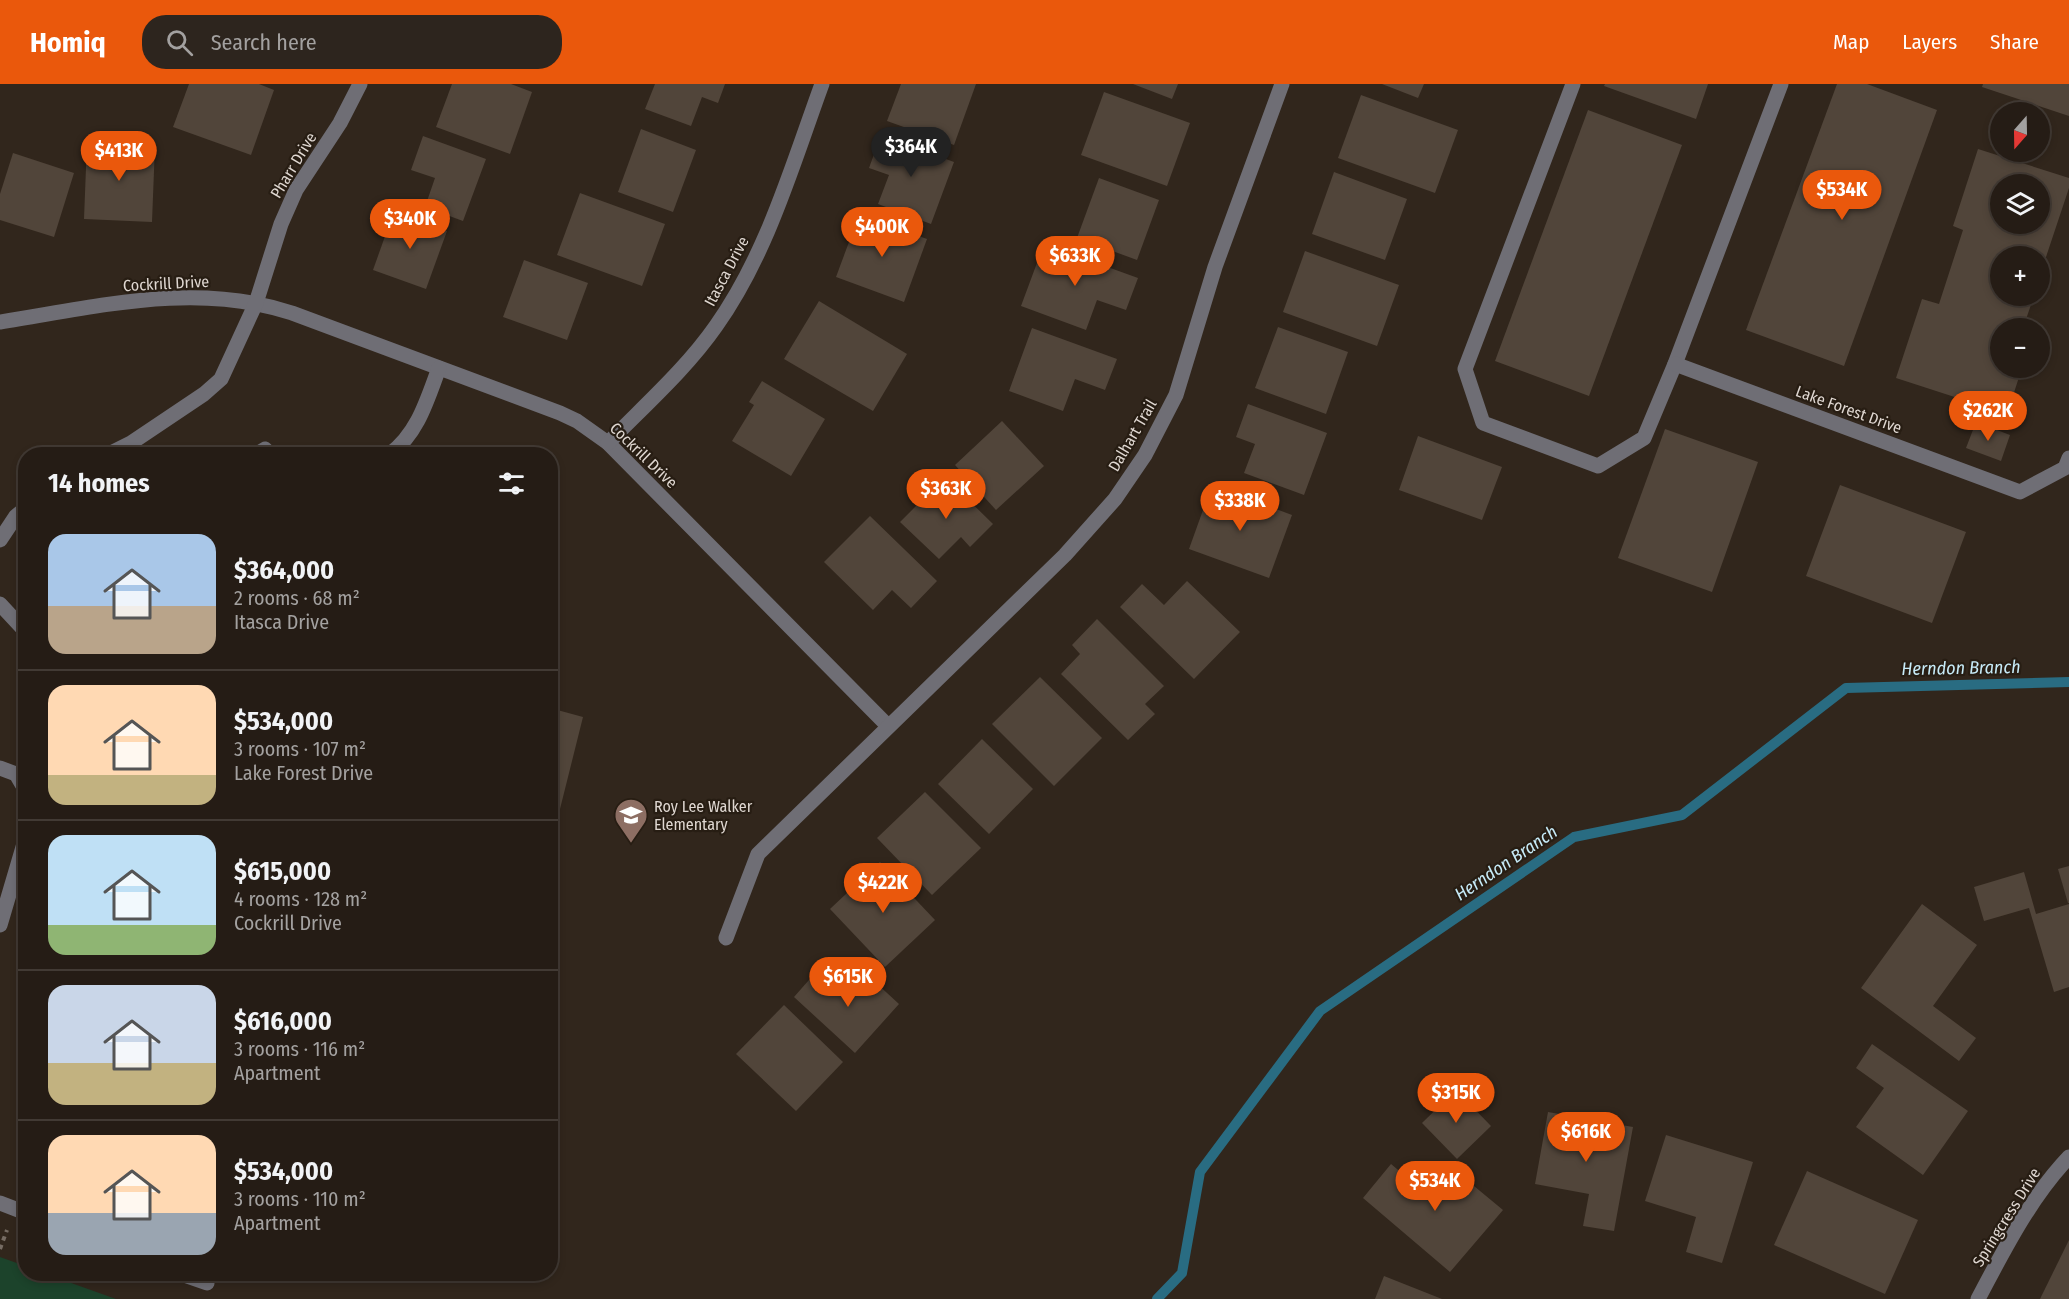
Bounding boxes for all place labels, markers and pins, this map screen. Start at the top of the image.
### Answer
pin: $364K [869,127,953,178]
pin: $413K [77,131,161,182]
pin: $534K [1800,170,1884,221]
pin: $340K [368,199,452,250]
pin: $400K [840,207,924,258]
pin: $633K [1033,236,1117,287]
pin: $262K [1946,391,2030,442]
pin: $363K [904,469,988,520]
pin: $338K [1198,481,1282,532]
school or university icon: Roy Lee Walker Elementary [613,797,649,844]
place label: Roy Lee Walker Elementary [654,797,753,834]
pin: $422K [841,863,925,914]
pin: $615K [806,957,890,1008]
pin: $315K [1414,1073,1498,1124]
pin: $616K [1544,1112,1628,1163]
pin: $534K [1393,1161,1477,1212]

